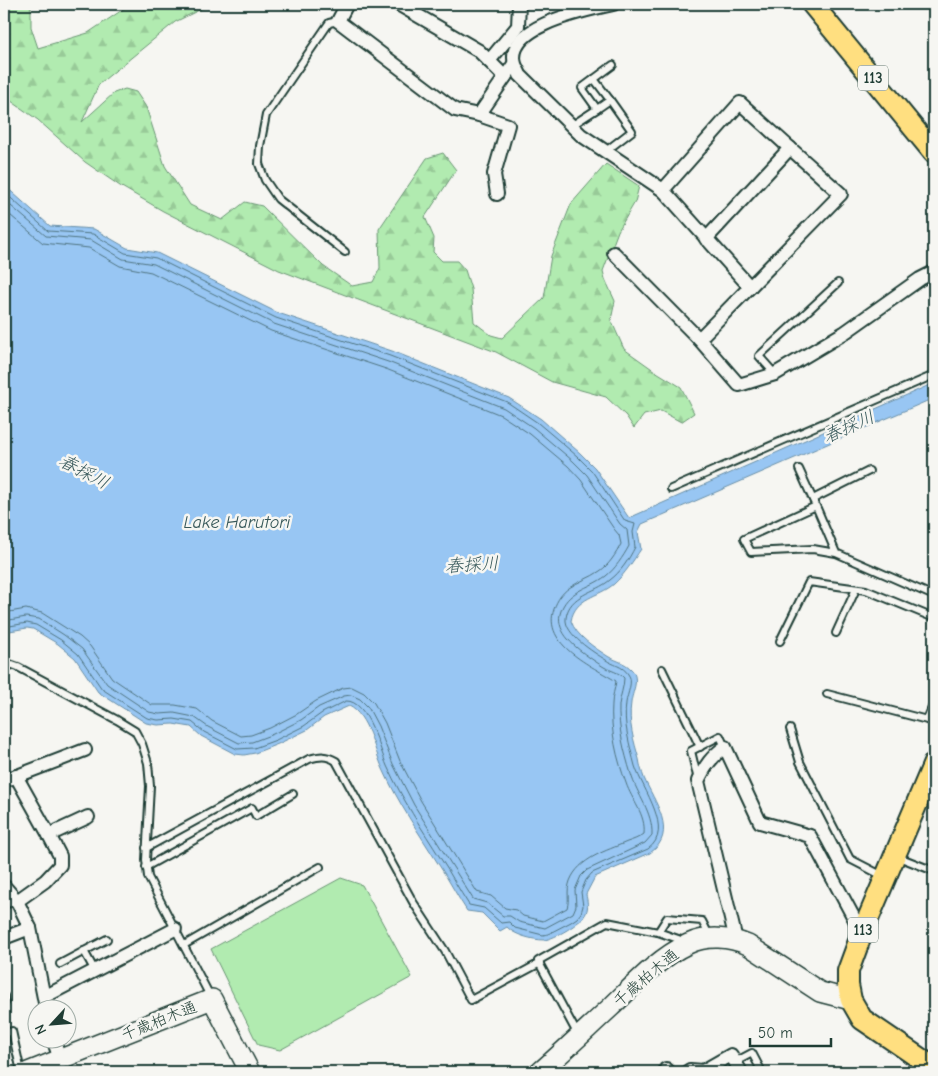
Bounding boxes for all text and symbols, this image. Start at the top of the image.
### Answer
road number: 113 [858,66,888,90]
water label: 春採川 [820,406,878,448]
water label: 春採川 [55,450,113,494]
water label: Lake Harutori [184,512,291,533]
water label: 春採川 [444,553,500,577]
road number: 113 [848,918,878,942]
street label: 千歳柏木通 [610,945,682,1011]
north arrow [28,998,78,1048]
street label: 千歳柏木通 [119,998,199,1044]
scale bar [750,1016,832,1048]
text: N [31,1022,50,1037]
text: 50 m [758,1024,793,1042]

